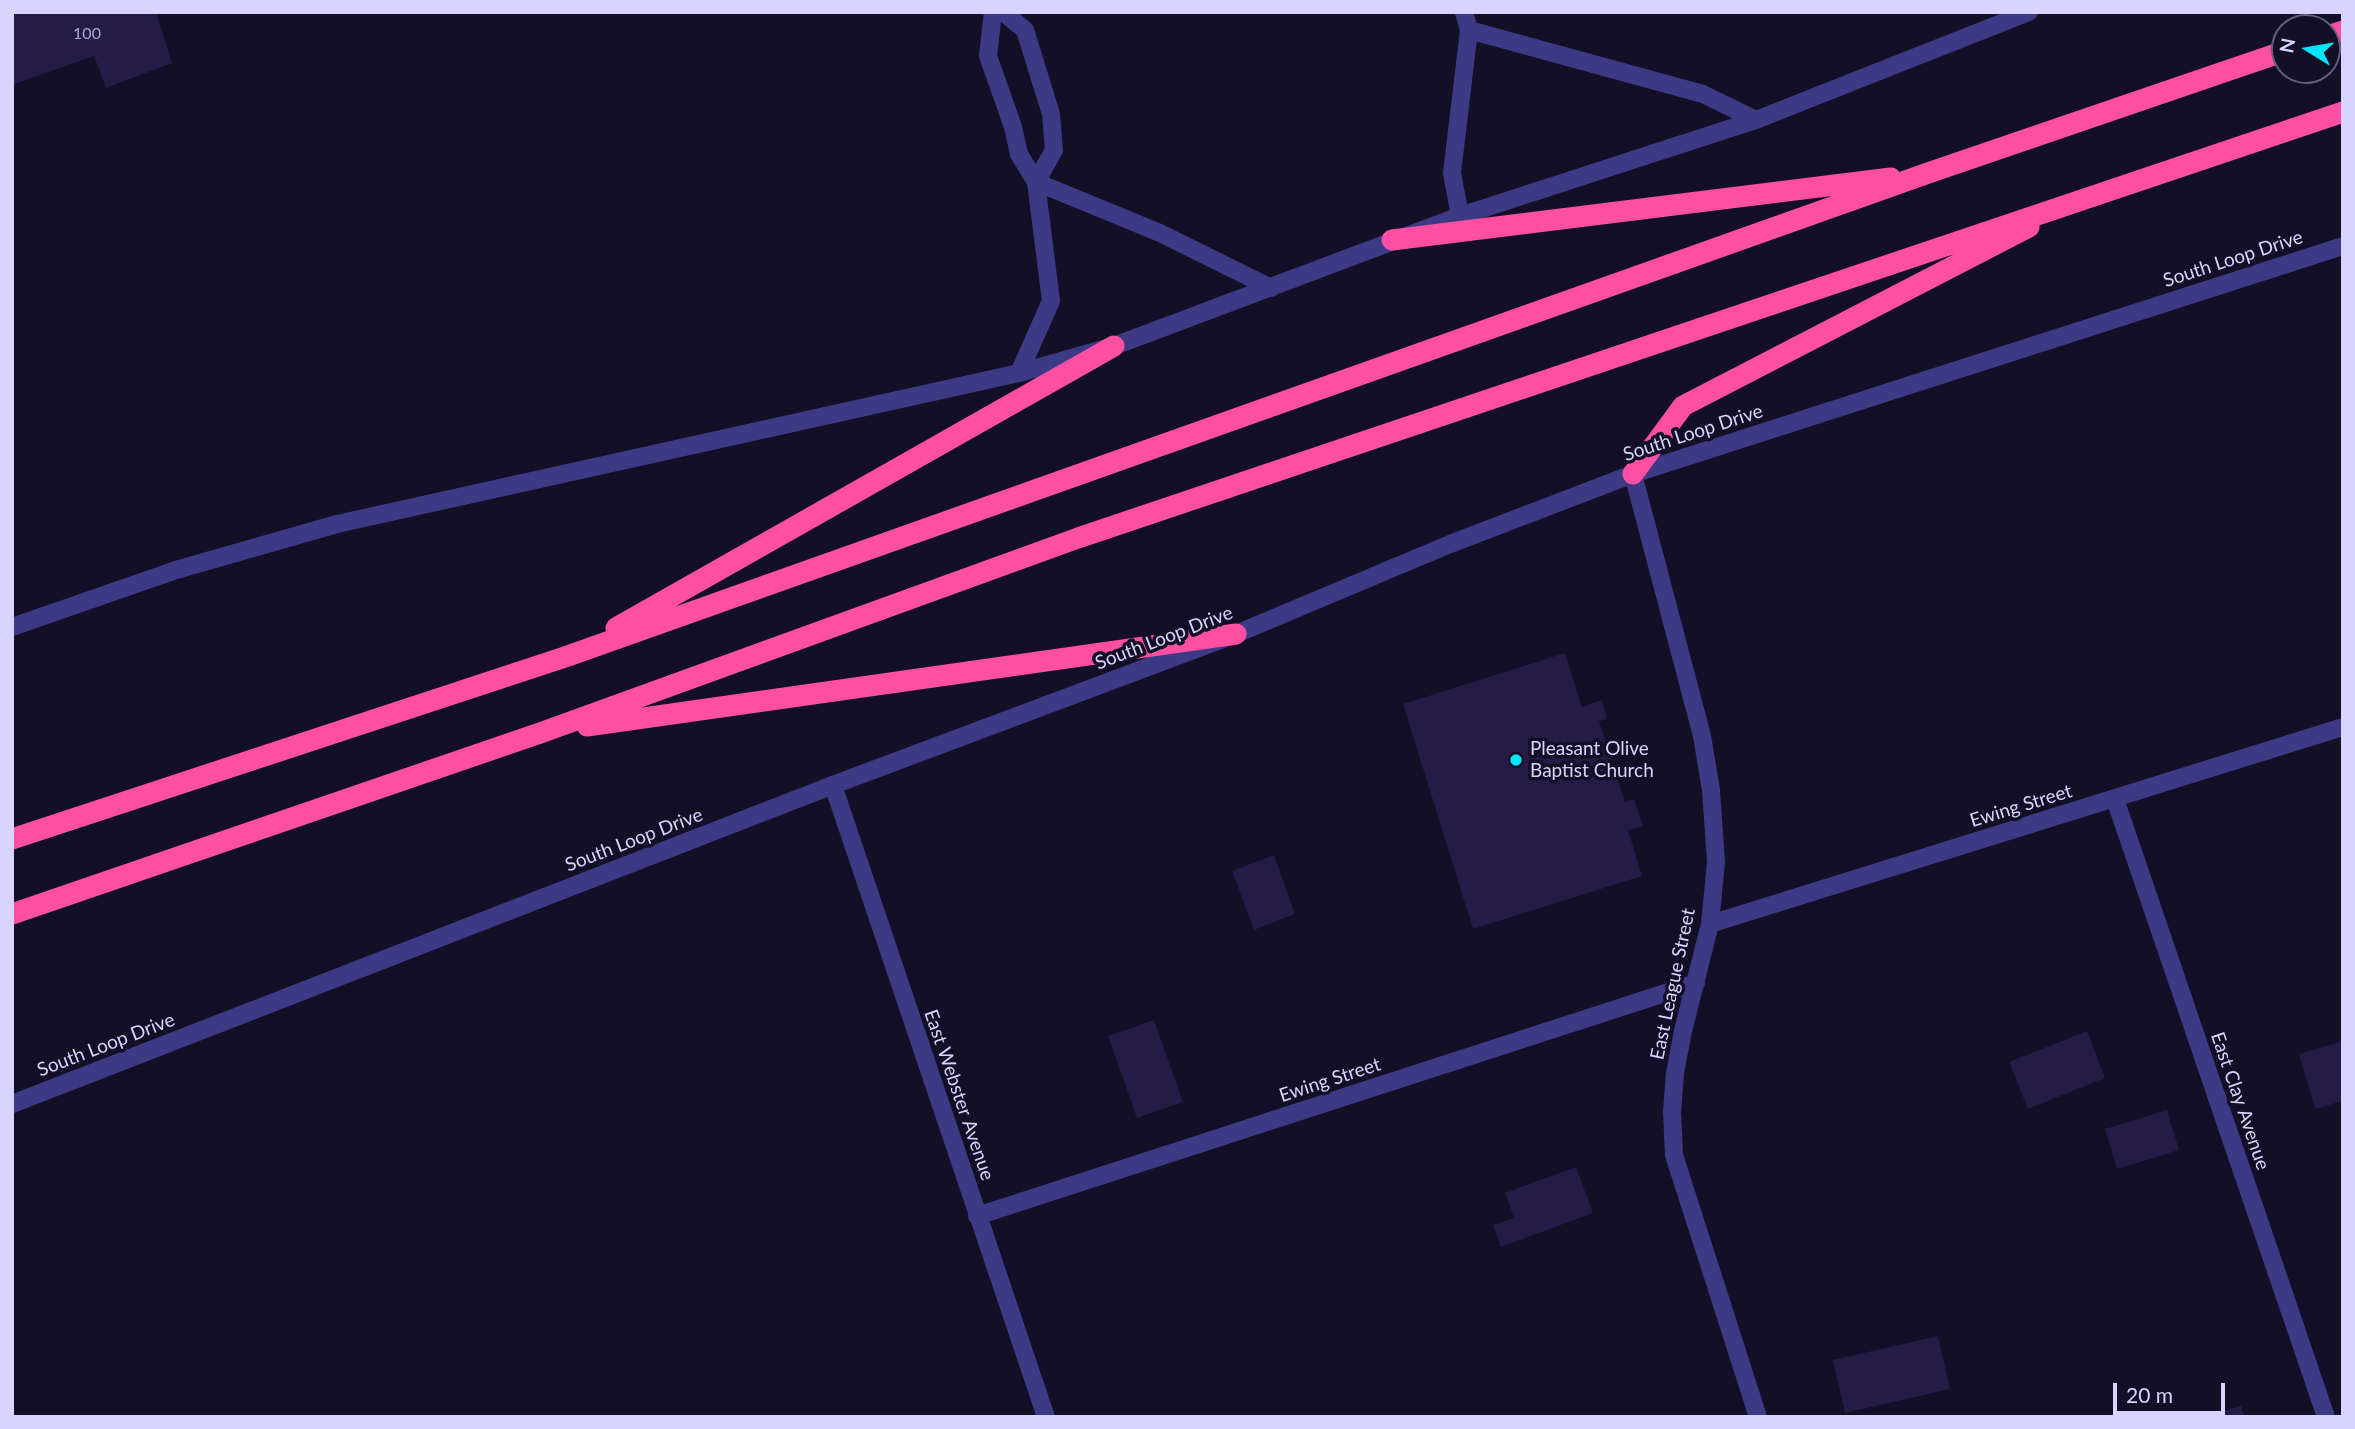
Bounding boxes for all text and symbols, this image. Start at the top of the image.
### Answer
north arrow [2271,14,2341,84]
house number: 100 [73,24,101,44]
text: N [2274,36,2300,55]
street label: South Loop Drive [2160,226,2306,292]
street label: South Loop Drive [1620,400,1766,466]
street label: South Loop Drive [1092,601,1236,675]
place label: Pleasant Olive Baptist Church [1530,738,1654,782]
marker: Pleasant Olive Baptist Church [1508,752,1524,768]
street label: Ewing Street [1967,780,2075,832]
street label: South Loop Drive [562,803,706,877]
street label: East League Street [1646,906,1700,1062]
street label: East Webster Avenue [919,1007,999,1183]
street label: South Loop Drive [34,1008,178,1082]
street label: East Clay Avenue [2206,1029,2274,1173]
street label: Ewing Street [1276,1053,1384,1107]
scale bar [2117,1370,2229,1414]
text: 20 m [2126,1382,2173,1407]

